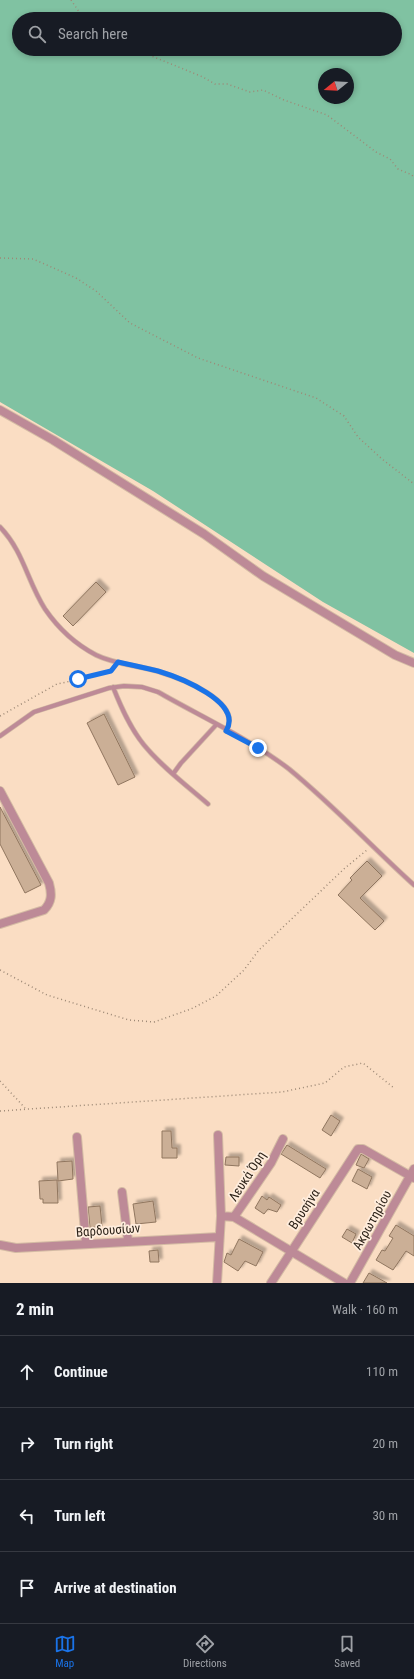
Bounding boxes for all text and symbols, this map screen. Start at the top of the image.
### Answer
search box [12,12,402,56]
icon: search [26,23,48,45]
text: Search here [58,25,128,43]
north arrow [318,68,354,104]
route start [69,670,87,688]
route end [249,739,267,757]
street label: Λευκά Όρη [225,1148,269,1204]
street label: Βρυσήνα [286,1186,323,1232]
street label: Ακρωτηρίου [350,1188,394,1252]
street label: Βαρδουσίων [75,1220,141,1240]
text: 2 min [16,1299,54,1319]
text: Walk · 160 m [332,1302,398,1317]
icon: ahead [16,1361,38,1383]
text: Continue [54,1363,108,1381]
text: 110 m [366,1364,398,1379]
icon: right [16,1433,38,1455]
text: Turn right [54,1435,113,1453]
text: 20 m [372,1436,398,1451]
icon: left [16,1505,38,1527]
text: Turn left [54,1507,105,1525]
text: 30 m [372,1508,398,1523]
icon: arrive [16,1577,38,1599]
text: Arrive at destination [54,1579,177,1597]
tab: Map [54,1633,76,1670]
tab: Directions [183,1633,227,1670]
tab: Saved [334,1633,360,1670]

